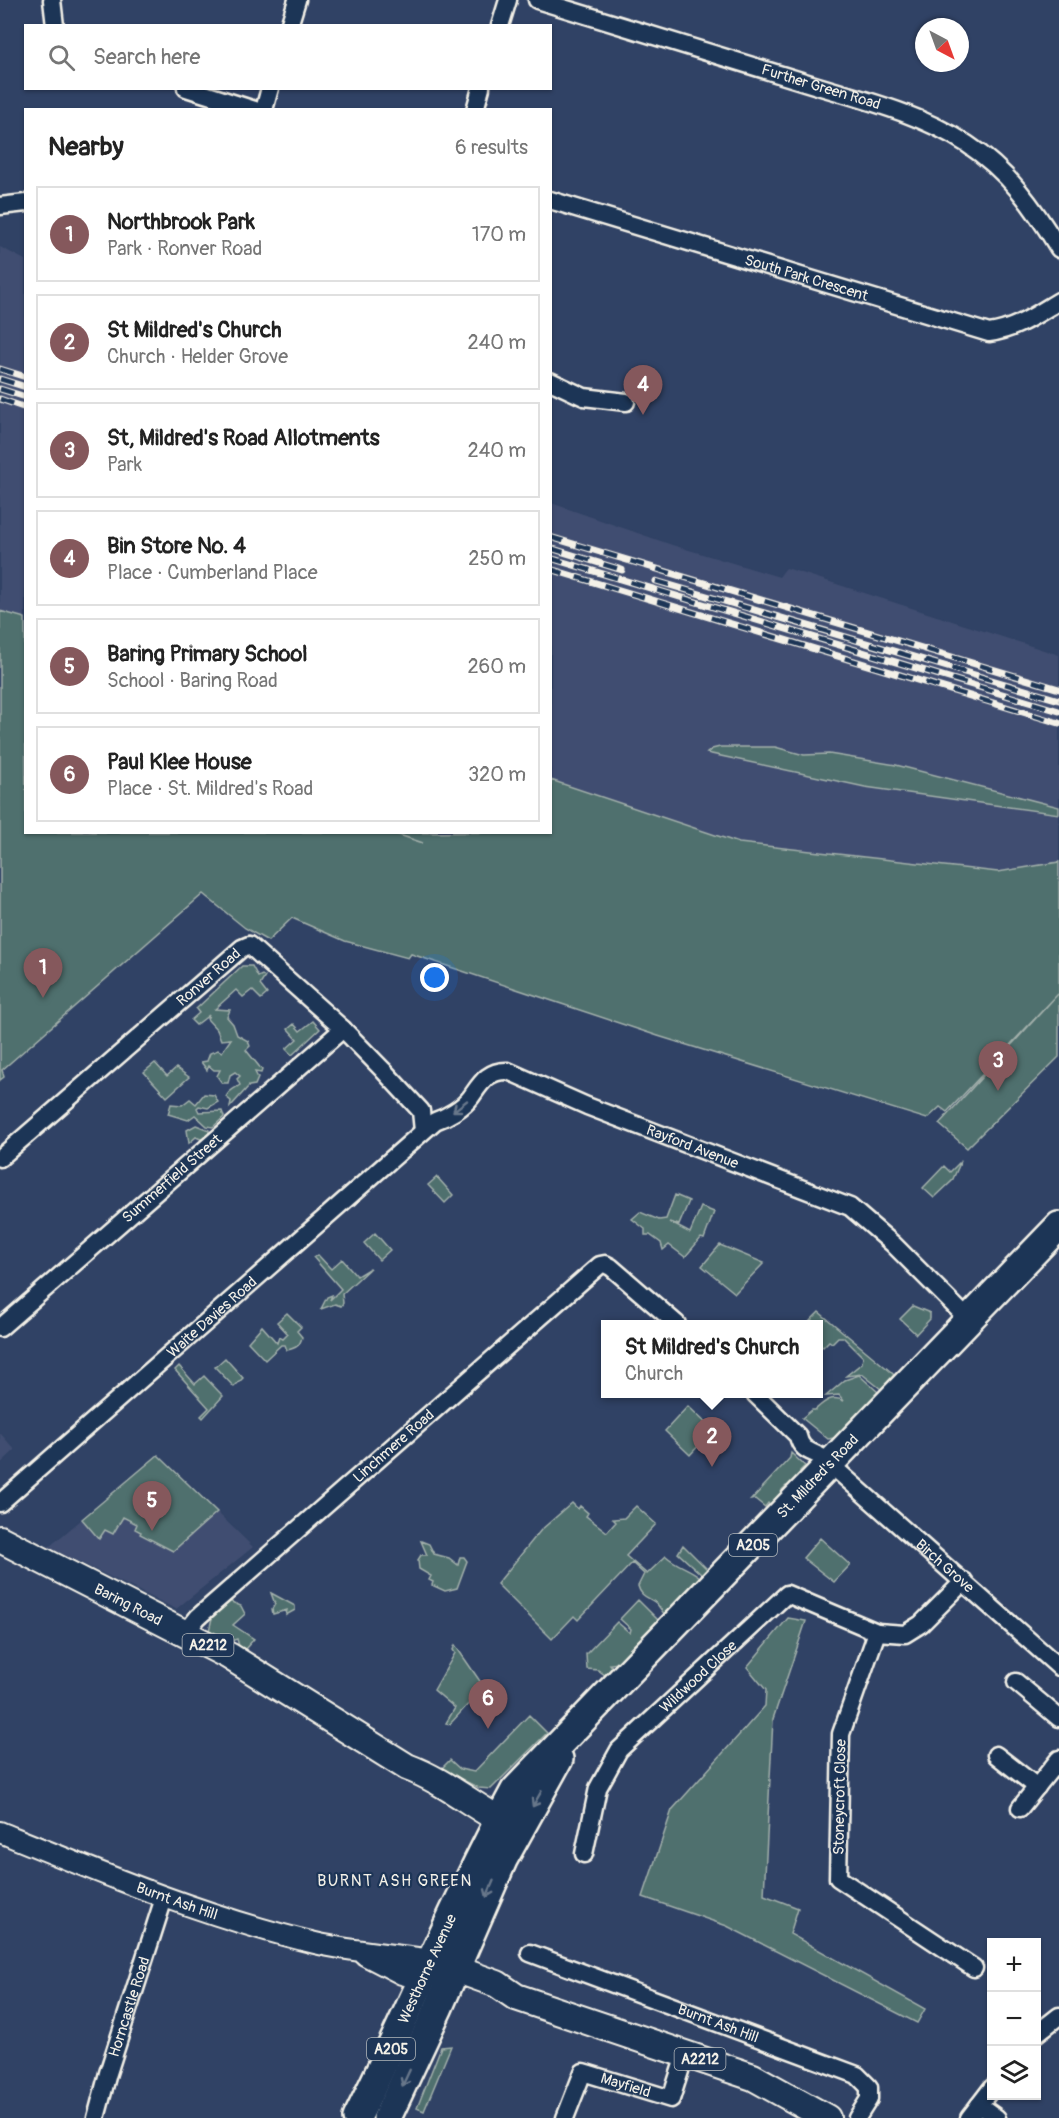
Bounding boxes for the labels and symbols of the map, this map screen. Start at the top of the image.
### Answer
north arrow [915,18,969,72]
street label: Further Green Road [759,60,883,114]
street label: South Park Crescent [743,250,871,306]
pin: 4 [624,366,662,415]
street label: Ronver Road [172,944,245,1010]
pin: 1 [24,948,63,998]
your location [420,963,449,992]
pin: 3 [978,1042,1018,1091]
one-way arrow [452,1100,468,1113]
street label: Rayford Avenue [644,1120,742,1173]
street label: Summerfield Street [118,1129,226,1227]
street label: Waite Davies Road [163,1272,261,1362]
street label: Linchmere Road [349,1405,438,1487]
pin: 2 [692,1418,732,1467]
street label: St. Mildred's Road [773,1430,863,1522]
pin: 5 [132,1482,172,1531]
road number: A205 [729,1534,777,1556]
street label: Birch Grove [912,1535,979,1597]
street label: Baring Road [91,1579,165,1630]
road number: A2212 [182,1634,234,1656]
street label: Wildwood Close [656,1636,741,1717]
pin: 6 [468,1680,508,1729]
street label: Stoneycroft Close [829,1738,851,1855]
one-way arrow [531,1789,542,1807]
district label: BURNT ASH GREEN [317,1871,473,1891]
street label: Burnt Ash Hill [134,1878,220,1924]
one-way arrow [484,1880,495,1898]
street label: Westhorne Avenue [394,1910,461,2027]
street label: Horncastle Road [104,1954,154,2059]
street label: Burnt Ash Hill [675,1999,762,2047]
road number: A205 [367,2038,415,2060]
road number: A2212 [674,2048,726,2070]
one-way arrow [400,2068,412,2086]
street label: Mayfield [598,2068,653,2102]

